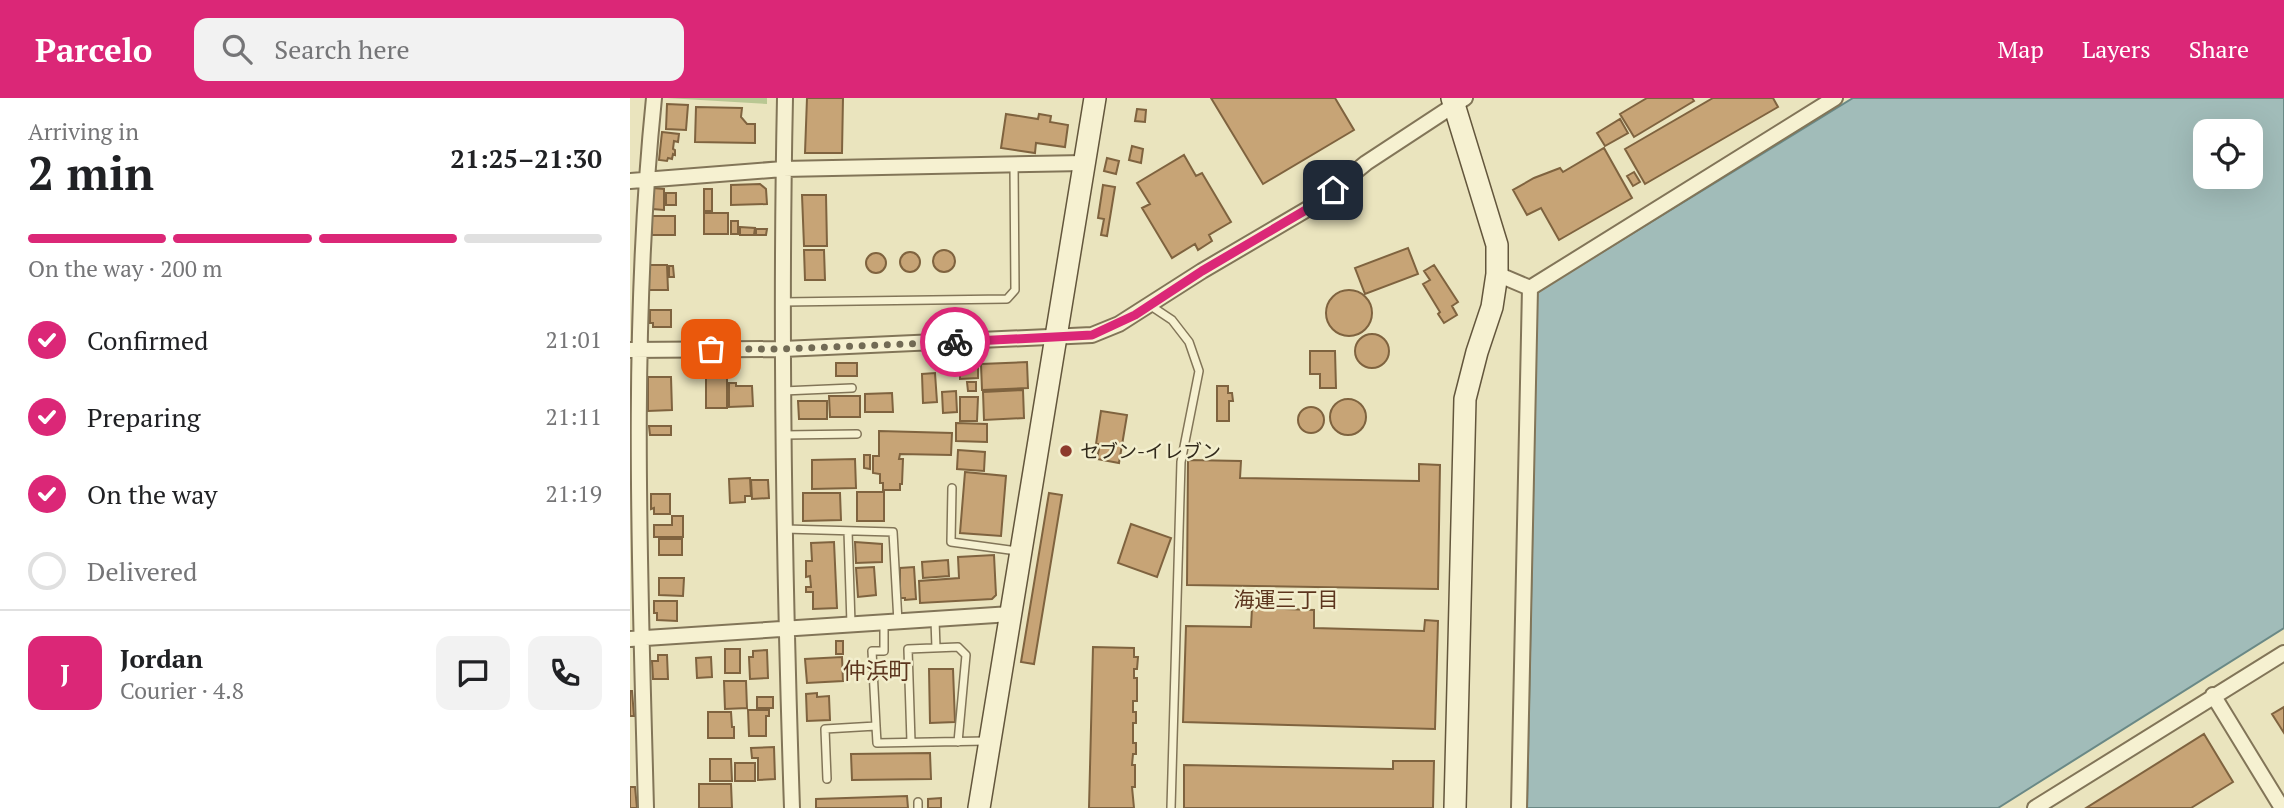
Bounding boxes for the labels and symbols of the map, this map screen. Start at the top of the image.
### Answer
pin [1303,160,1363,220]
courier [920,307,990,377]
pin [681,319,741,379]
place label: セブン-イレブン [1080,438,1221,463]
marker: セブン-イレブン [1058,443,1074,459]
district label: 海運三丁目 [1234,585,1339,613]
district label: 仲浜町 [843,655,912,686]

